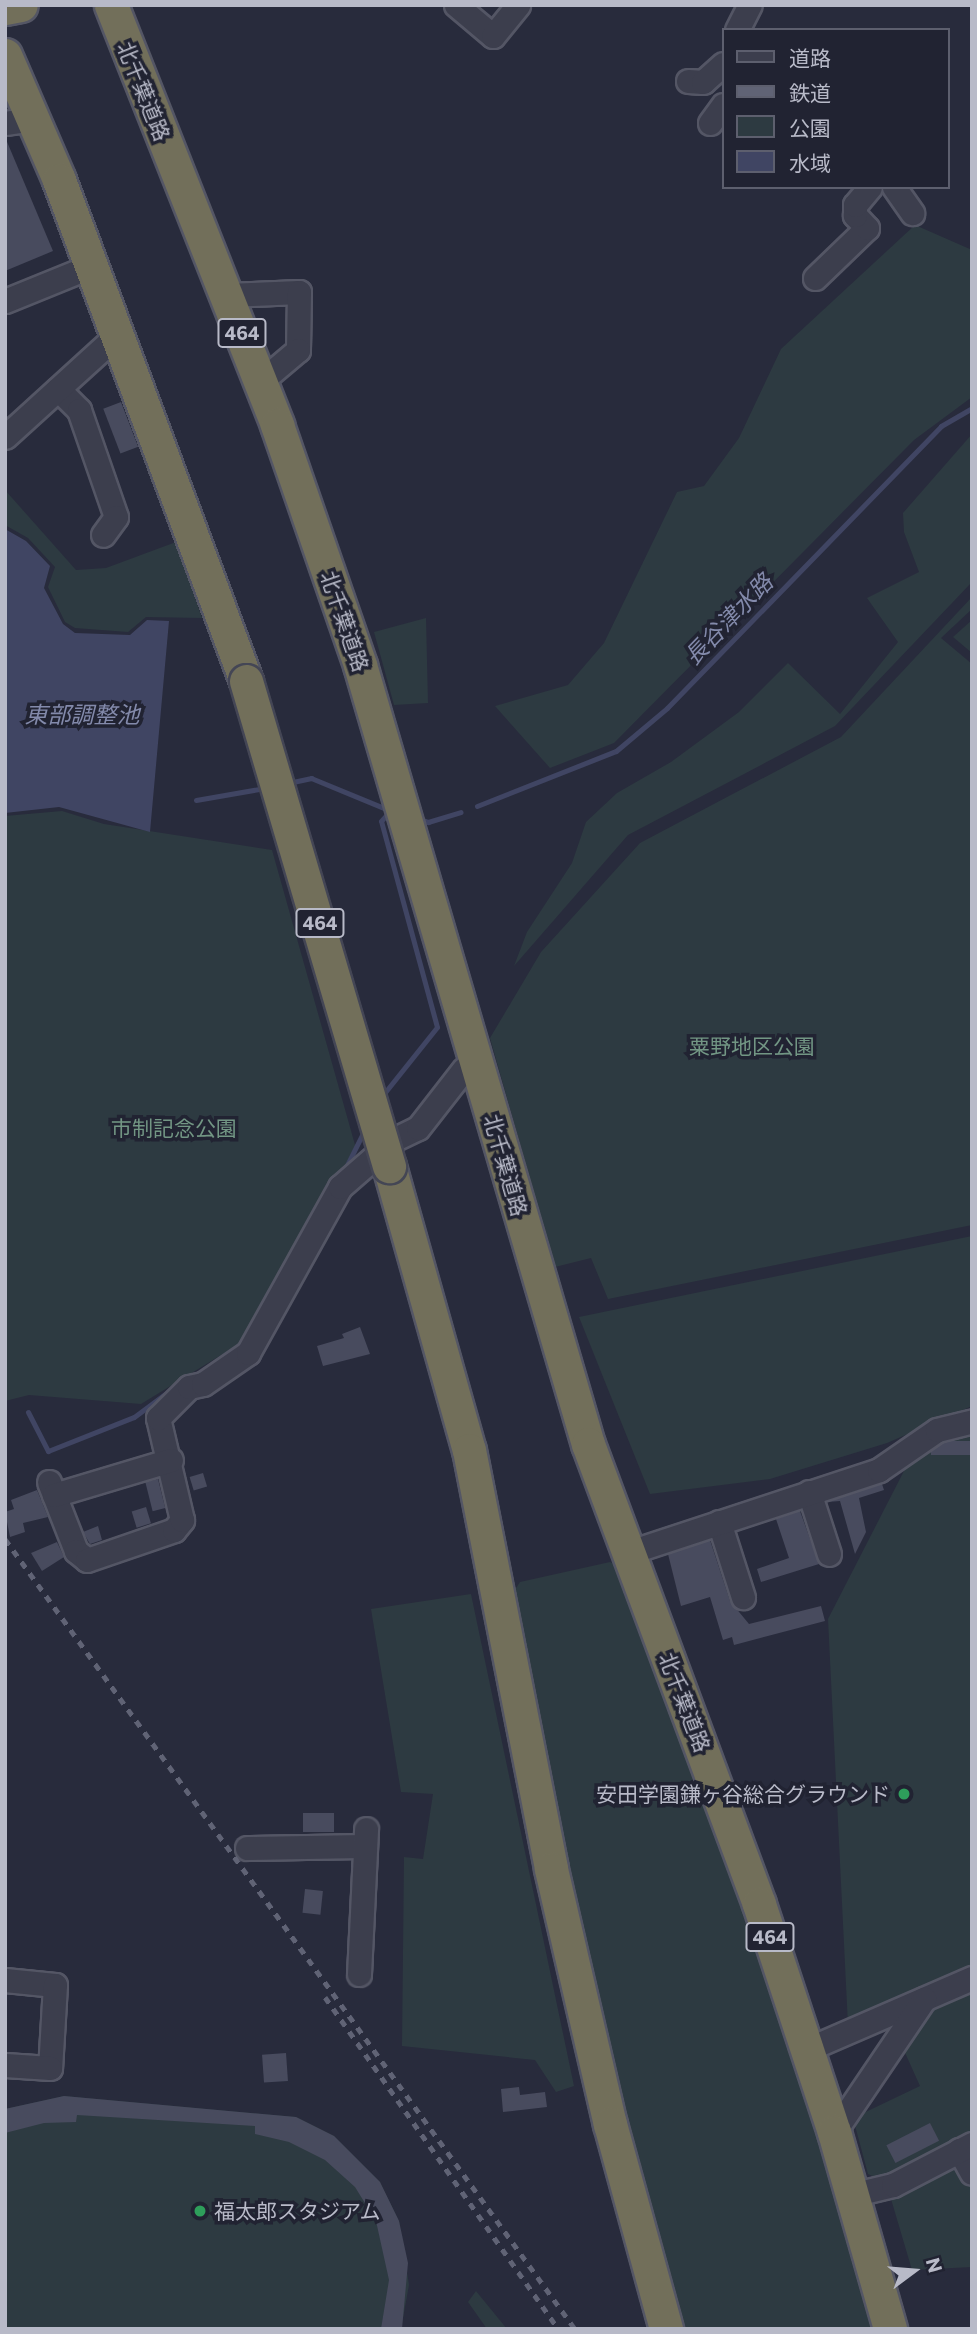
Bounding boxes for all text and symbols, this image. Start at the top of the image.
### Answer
legend [722,28,949,189]
street label: 北千葉道路 [113,38,175,144]
text: 道路 [789,45,831,70]
text: 鉄道 [789,80,831,105]
text: 公園 [789,115,831,140]
text: 水域 [789,150,831,175]
road number: 464 [216,318,268,348]
street label: 北千葉道路 [316,567,374,675]
water label: 長谷津水路 [678,568,778,670]
water label: 東部調整池 [25,700,139,728]
road number: 464 [294,908,346,939]
park label: 粟野地区公園 [689,1033,815,1059]
street label: 北千葉道路 [479,1111,533,1219]
park label: 市制記念公園 [111,1115,237,1141]
street label: 北千葉道路 [654,1648,716,1756]
place label: 安田学園鎌ヶ谷総合グラウンド [596,1781,890,1807]
marker: 安田学園鎌ヶ谷総合グラウンド [896,1786,912,1802]
road number: 464 [744,1922,796,1952]
place label: 福太郎スタジアム [214,2198,382,2224]
marker: 福太郎スタジアム [192,2203,208,2219]
north arrow [879,2236,949,2306]
text: N [922,2255,948,2275]

